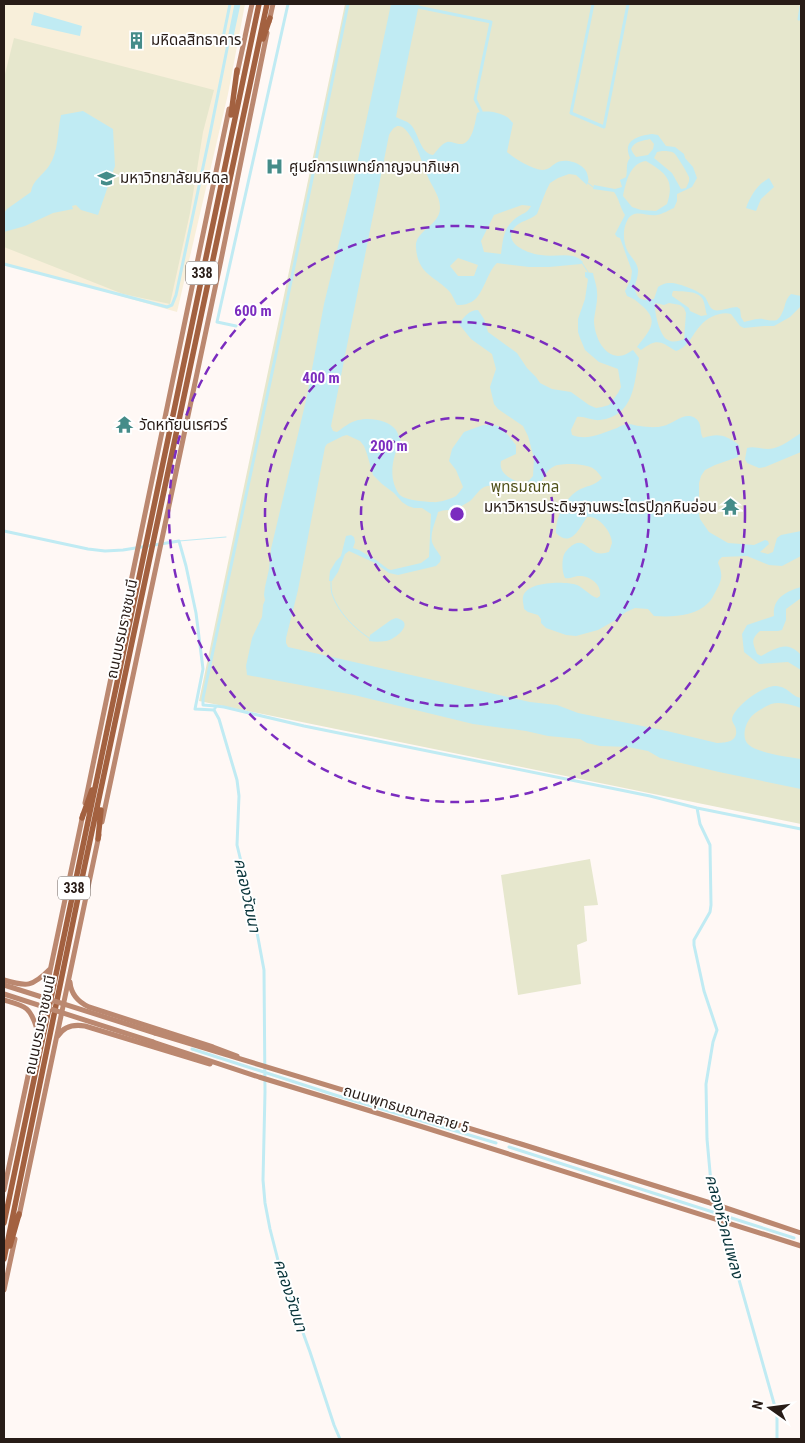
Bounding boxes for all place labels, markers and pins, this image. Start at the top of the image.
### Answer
building icon: มหิดลสิทธาคาร [127,30,147,50]
place label: มหิดลสิทธาคาร [151,31,241,49]
hospital icon: ศูนย์การแพทย์กาญจนาภิเษก [265,157,285,177]
place label: ศูนย์การแพทย์กาญจนาภิเษก [289,158,460,176]
school or university icon: มหาวิทยาลัยมหิดล [96,168,116,188]
place label: มหาวิทยาลัยมหิดล [120,169,229,187]
temple icon: วัดหทัยนเรศวร์ [115,415,135,435]
place label: วัดหทัยนเรศวร์ [139,416,228,434]
temple icon: มหาวิหารประดิษฐานพระไตรปิฏกหินอ่อน [721,497,741,517]
place label: มหาวิหารประดิษฐานพระไตรปิฏกหินอ่อน [484,498,717,516]
centre of rings [448,505,466,523]

